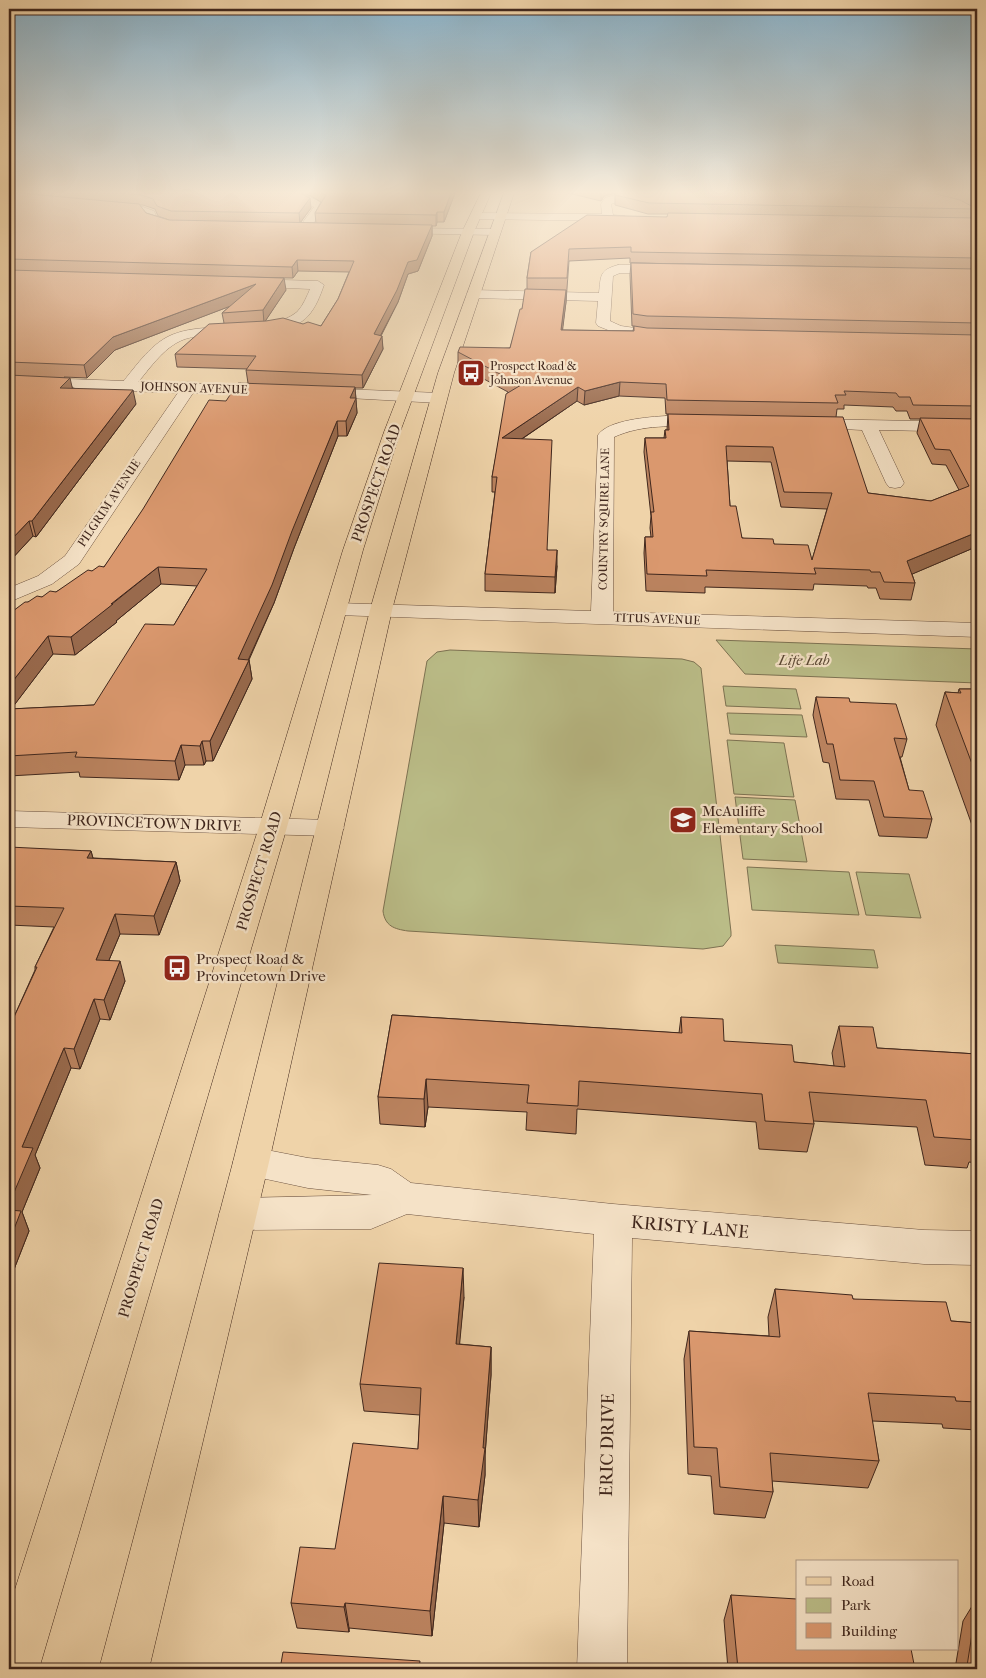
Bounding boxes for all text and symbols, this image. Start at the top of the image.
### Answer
bus stop icon: Prospect Road & Johnson Avenue [456,358,486,388]
place label: Prospect Road & Johnson Avenue [489,359,577,387]
street label: JOHNSON AVENUE [139,379,248,397]
street label: PROSPECT ROAD [347,422,405,544]
street label: COUNTRY SQUIRE LANE [596,448,612,590]
street label: PILGRIM AVENUE [75,457,143,549]
street label: TITUS AVENUE [613,610,701,628]
park label: Life Lab [777,651,830,669]
place label: McAuliffe Elementary School [702,802,823,837]
school or university icon: McAuliffe Elementary School [668,805,698,835]
street label: PROSPECT ROAD [232,809,286,933]
street label: PROVINCETOWN DRIVE [66,811,242,835]
place label: Prospect Road & Provincetown Drive [196,950,326,985]
bus stop icon: Prospect Road & Provincetown Drive [162,953,192,983]
street label: PROSPECT ROAD [114,1196,168,1320]
street label: KRISTY LANE [630,1212,750,1243]
street label: ERIC DRIVE [596,1393,619,1497]
legend [796,1560,958,1650]
text: Road [841,1572,875,1590]
text: Park [841,1596,871,1614]
text: Building [841,1622,898,1640]

